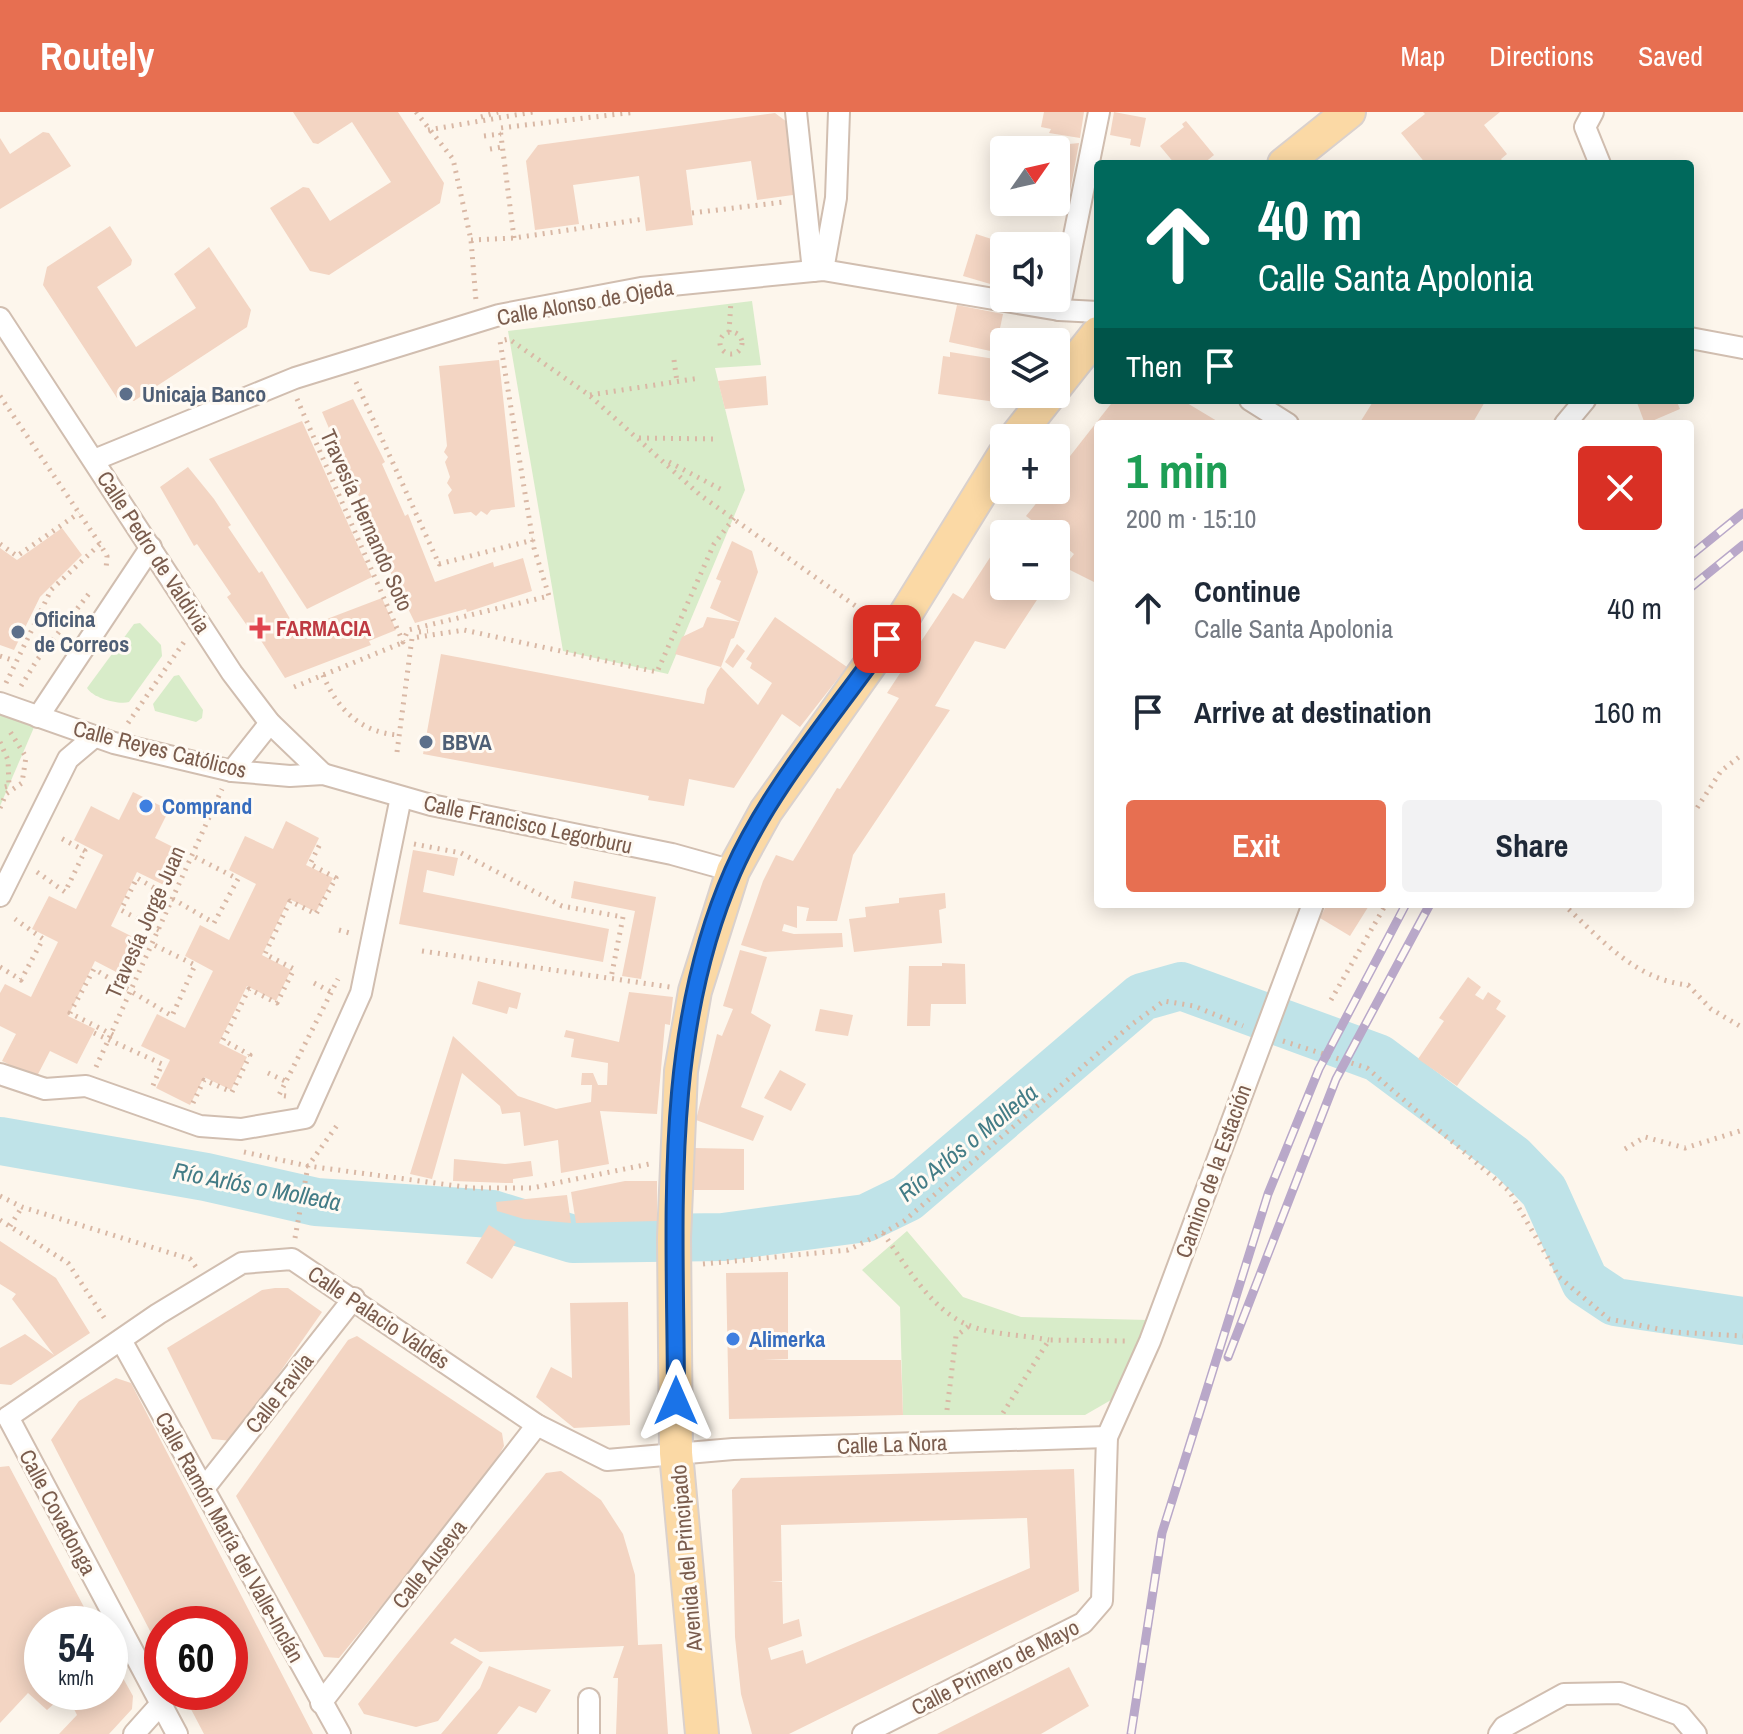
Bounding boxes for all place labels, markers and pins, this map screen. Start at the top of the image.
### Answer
place label: Unicaja Banco [142,379,266,409]
marker: Unicaja Banco [117,385,135,403]
place label: Oficina de Correos [34,604,129,659]
pin [853,605,921,673]
place label: FARMACIA [276,613,371,643]
marker: FARMACIA [251,619,269,637]
marker: Oficina de Correos [9,623,27,641]
place label: BBVA [442,727,492,757]
marker: BBVA [417,733,435,751]
place label: Comprand [162,791,252,821]
marker: Comprand [137,797,155,815]
place label: Alimerka [749,1324,825,1354]
marker: Alimerka [724,1330,742,1348]

